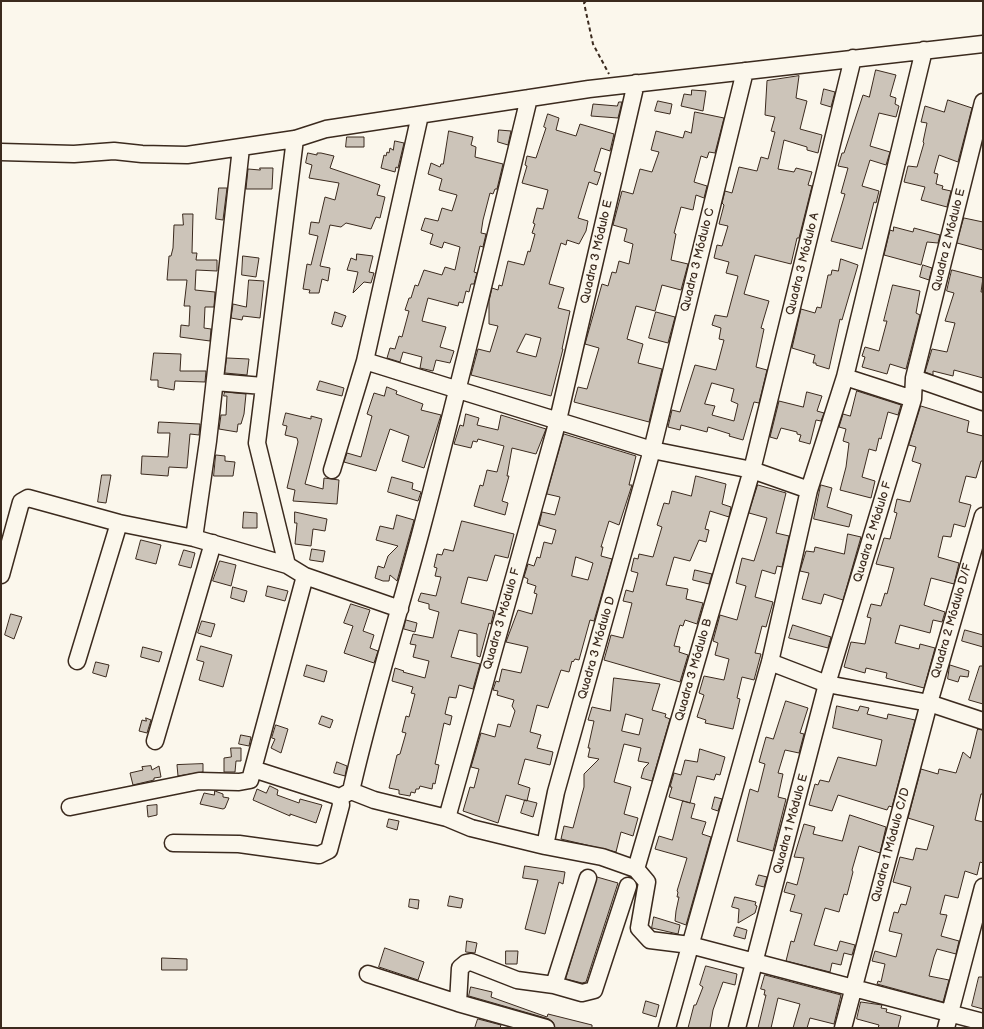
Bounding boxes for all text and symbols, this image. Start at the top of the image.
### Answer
street label: Quadra 2 Módulo E [929,187,969,293]
street label: Quadra 3 Módulo E [578,199,616,305]
street label: Quadra 3 Módulo C [678,207,718,313]
street label: Quadra 3 Módulo A [783,211,823,317]
street label: Quadra 2 Módulo F [851,480,895,584]
street label: Quadra 2 Módulo D/F [929,562,975,680]
street label: Quadra 3 Módulo F [481,567,523,671]
street label: Quadra 3 Módulo D [575,595,619,701]
street label: Quadra 3 Módulo B [672,617,716,723]
street label: Quadra 1 Módulo E [771,772,811,876]
street label: Quadra 1 Módulo C/D [869,786,913,904]

